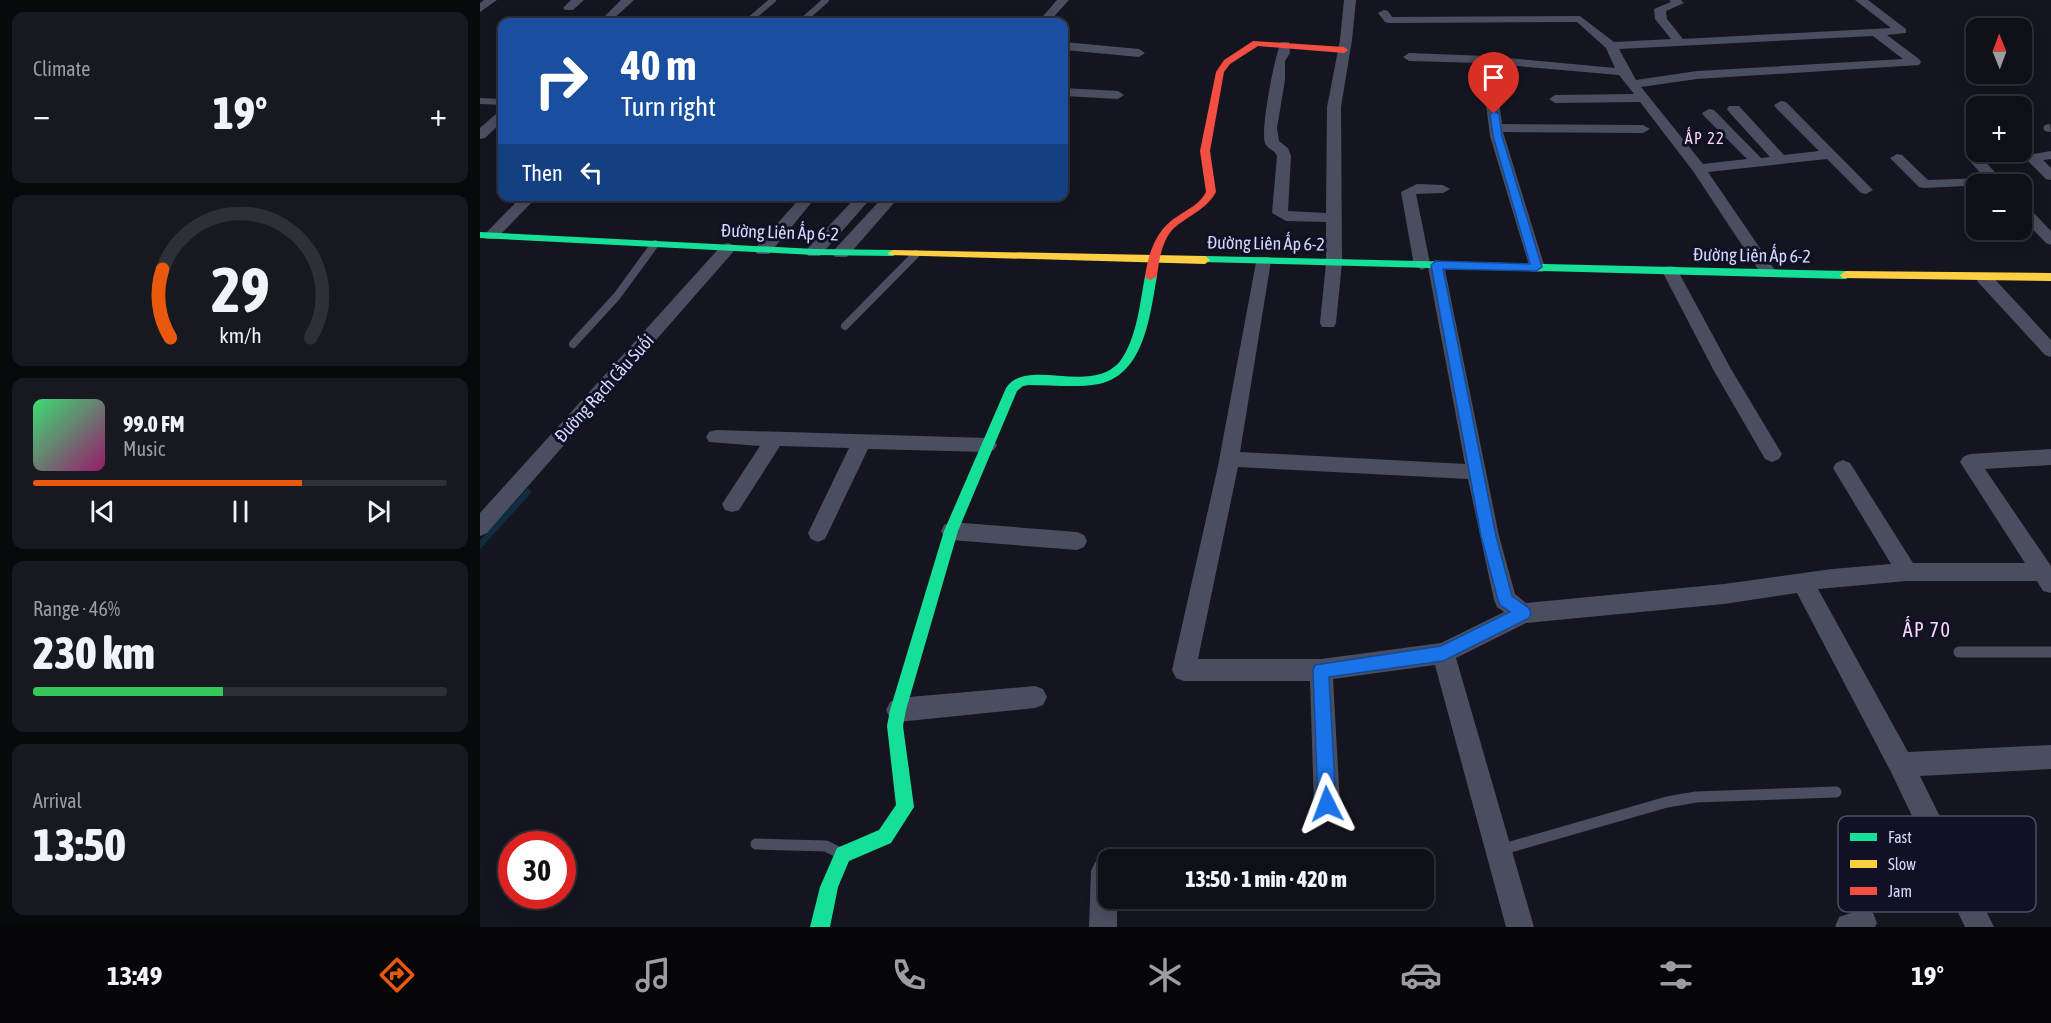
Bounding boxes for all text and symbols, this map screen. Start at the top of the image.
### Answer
north arrow [1966,18,2032,84]
map controls [1966,18,2032,240]
text: 40 m [621,41,696,89]
icon: right [522,42,600,120]
pin [1468,52,1519,114]
text: Climate [33,57,90,80]
icon: arrive [1477,61,1510,94]
text: 19° [213,87,267,139]
text: Turn right [621,91,716,122]
text: − [33,95,50,133]
text: + [430,95,447,133]
button: + [1966,96,2032,162]
district label: ẤP 22 [1685,127,1725,147]
icon: left [575,156,608,189]
text: Then [522,160,563,186]
button: − [1966,174,2032,240]
street label: Đường Liên Ấp 6-2 [721,217,839,245]
street label: Đường Liên Ấp 6-2 [1207,229,1325,255]
street label: Đường Liên Ấp 6-2 [1693,241,1811,267]
text: 29 [211,254,269,325]
text: km/h [219,323,261,348]
street label: Đường Rạch Cầu Suối [549,329,658,446]
text: 99.0 FM [123,411,185,437]
text: Music [123,437,165,460]
icon: previous [86,495,119,528]
icon: pause [224,495,257,528]
icon: next [362,495,395,528]
text: Range · 46% [33,597,120,620]
district label: ẤP 70 [1903,616,1951,641]
text: 230 km [33,627,155,679]
position arrow [1295,772,1359,836]
text: Arrival [33,789,82,812]
legend [1838,816,2036,912]
text: 13:50 [33,819,126,871]
text: Fast [1888,828,1912,846]
speed limit sign: 30 [498,831,576,909]
text: Slow [1888,855,1916,873]
text: 13:50 · 1 min · 420 m [1185,866,1347,892]
text: Jam [1888,882,1912,900]
icon: directions [376,954,418,996]
icon: music [632,954,674,996]
icon: phone [888,954,930,996]
icon: climate [1144,954,1186,996]
icon: car [1400,954,1442,996]
icon: filters [1655,954,1697,996]
text: 13:49 [107,960,162,991]
text: 19° [1911,960,1944,991]

